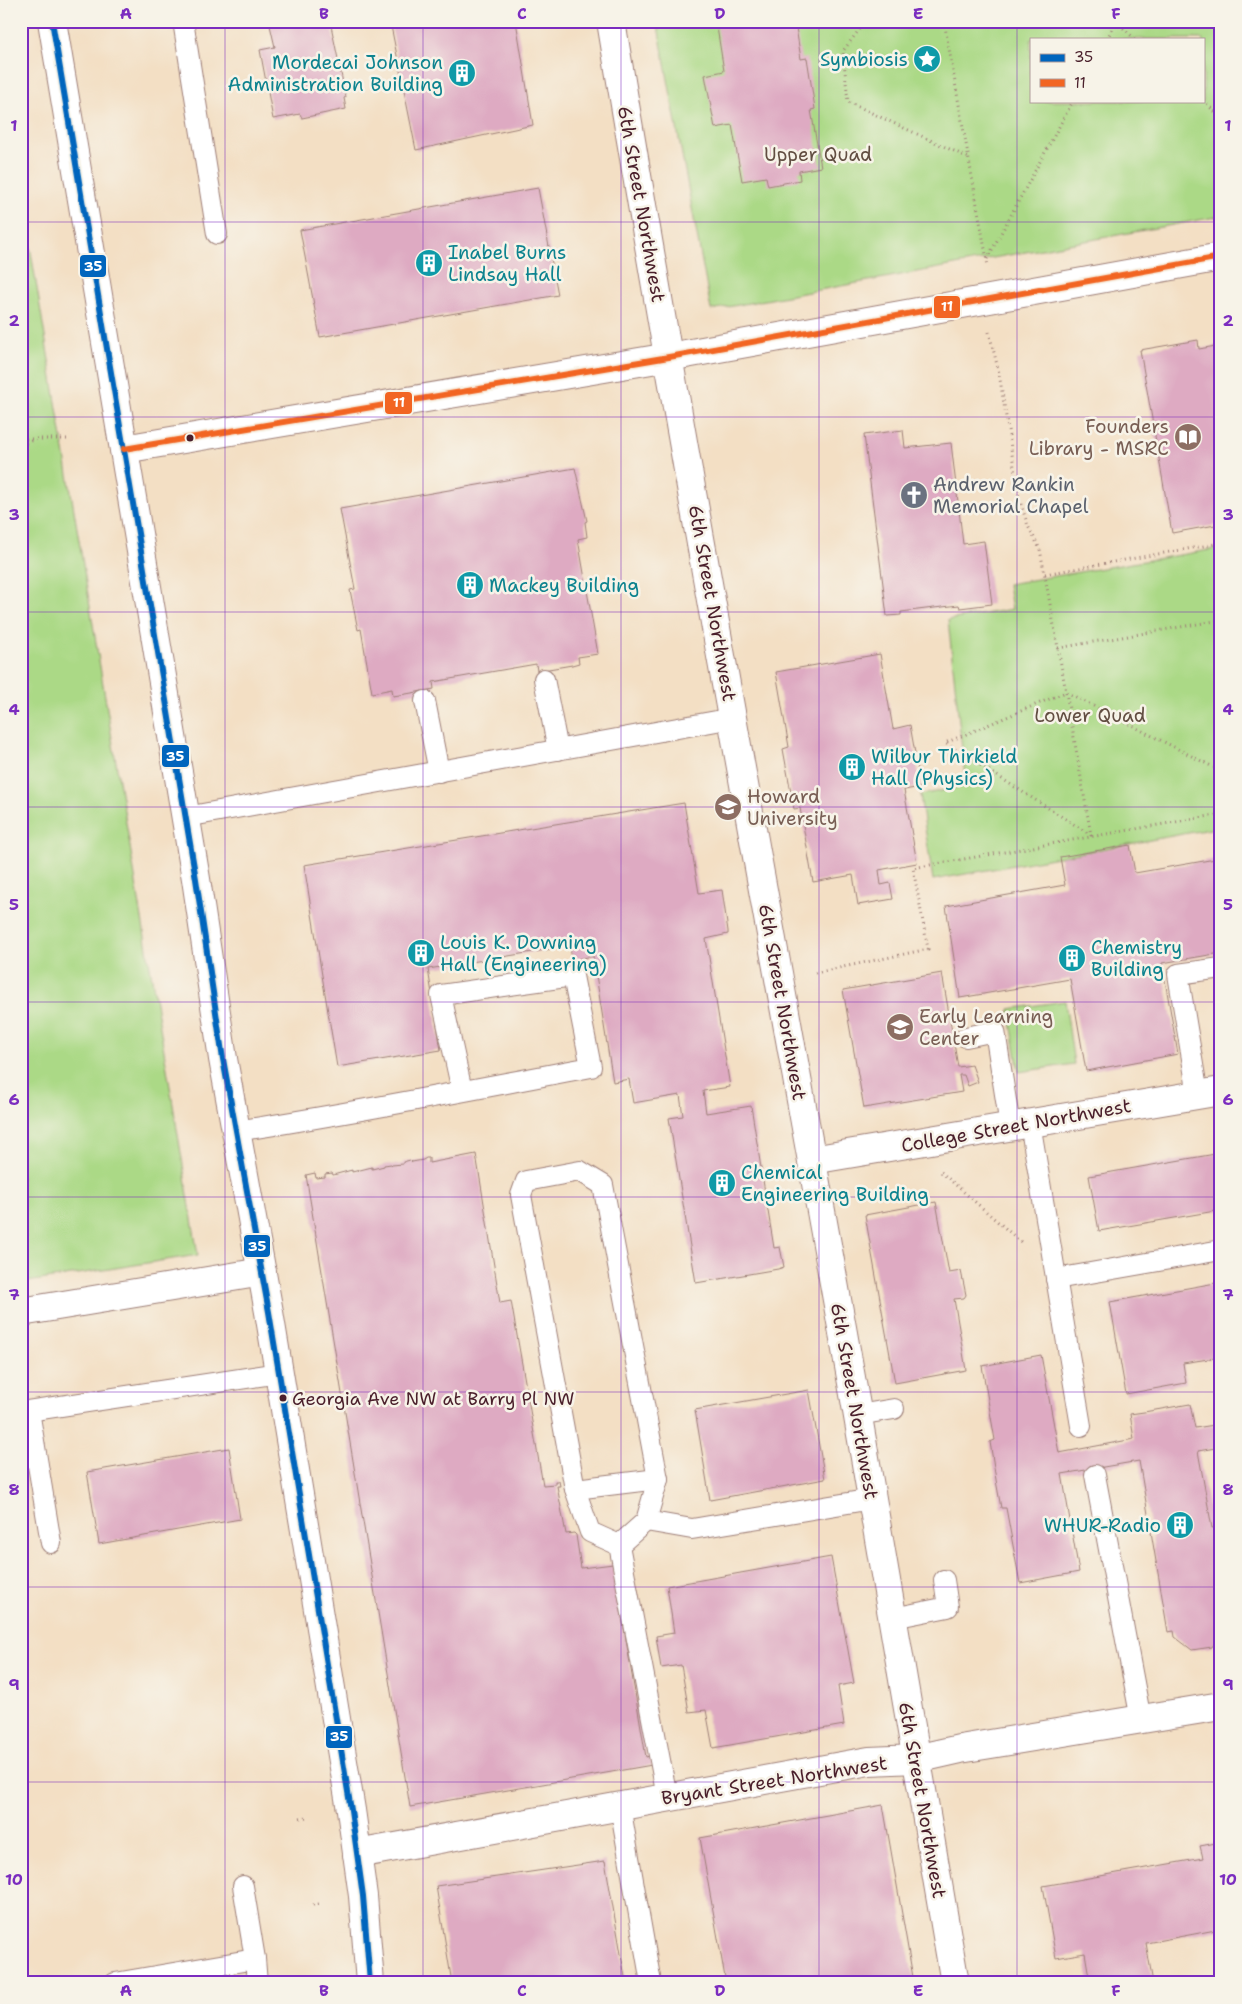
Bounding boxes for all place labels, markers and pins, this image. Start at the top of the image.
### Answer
place icon: Symbiosis [912,44,942,74]
place label: Symbiosis [820,47,908,72]
place label: Mordecai Johnson Administration Building [228,50,443,97]
building icon: Mordecai Johnson Administration Building [447,58,477,88]
place label: Inabel Burns Lindsay Hall [448,240,567,287]
building icon: Inabel Burns Lindsay Hall [414,248,444,278]
place label: Founders Library - MSRC [1029,414,1169,461]
library icon: Founders Library - MSRC [1173,422,1203,452]
unlabelled marker [185,433,195,443]
place label: Andrew Rankin Memorial Chapel [933,472,1089,519]
church icon: Andrew Rankin Memorial Chapel [899,480,929,510]
building icon: Mackey Building [455,570,485,600]
place label: Mackey Building [489,573,639,598]
place label: Wilbur Thirkield Hall (Physics) [871,744,1017,791]
building icon: Wilbur Thirkield Hall (Physics) [837,752,867,782]
place label: Howard University [747,784,838,831]
school or university icon: Howard University [713,792,743,822]
place label: Louis K. Downing Hall (Engineering) [440,930,607,977]
place label: Chemistry Building [1091,935,1182,982]
building icon: Louis K. Downing Hall (Engineering) [406,938,436,968]
building icon: Chemistry Building [1057,943,1087,973]
place label: Early Learning Center [919,1004,1053,1051]
school or university icon: Early Learning Center [885,1012,915,1042]
place label: Chemical Engineering Building [741,1160,929,1207]
building icon: Chemical Engineering Building [707,1168,737,1198]
place label: Georgia Ave NW at Barry Pl NW [292,1387,574,1411]
marker: Georgia Ave NW at Barry Pl NW [278,1393,288,1403]
building icon: WHUR-Radio [1165,1510,1195,1540]
place label: WHUR-Radio [1044,1513,1161,1538]

